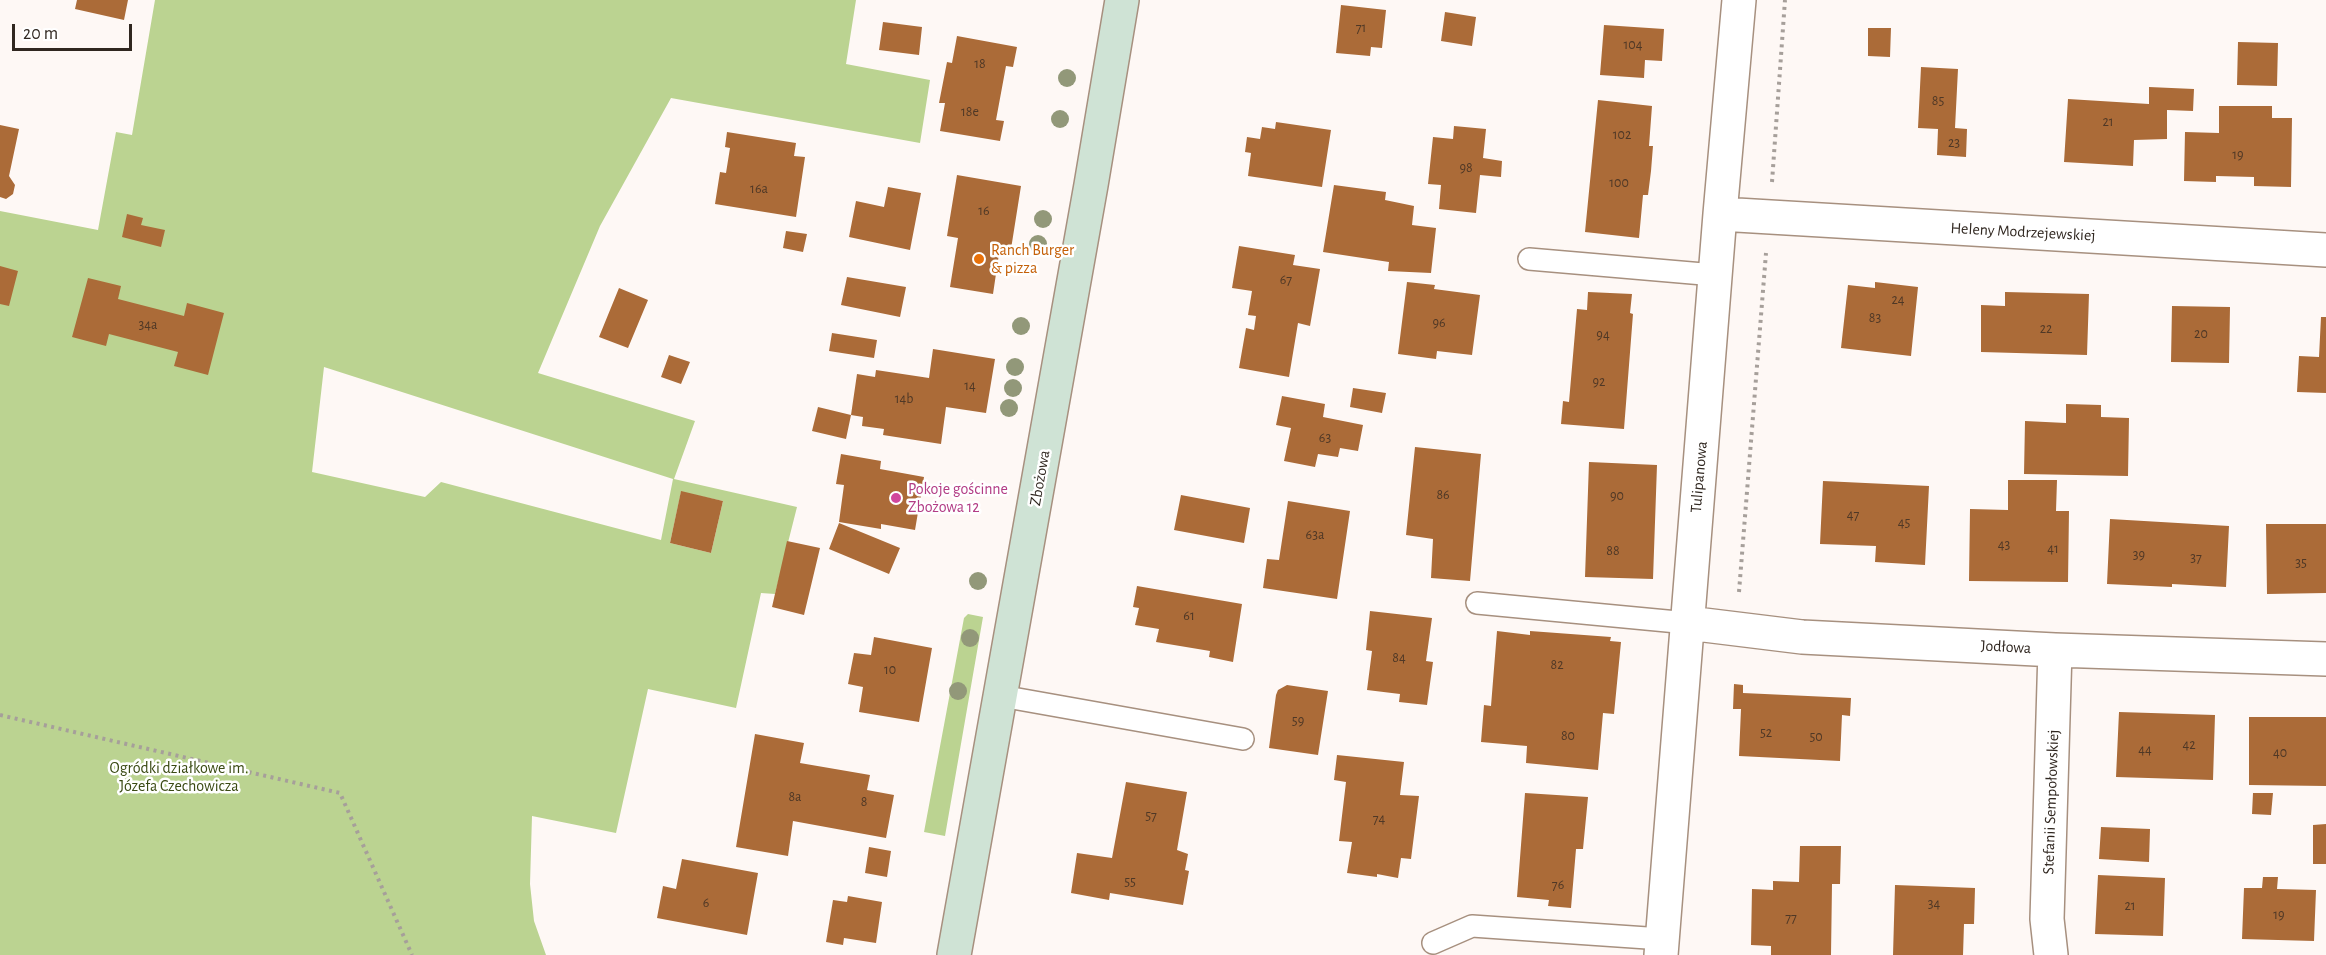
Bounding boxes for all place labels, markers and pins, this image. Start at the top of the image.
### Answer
place label: Ranch Burger & pizza [991,240,1074,278]
marker: Ranch Burger & pizza [972,252,986,266]
place label: Pokoje gościnne Zbożowa 12 [908,479,1008,517]
marker: Pokoje gościnne Zbożowa 12 [889,491,903,505]

